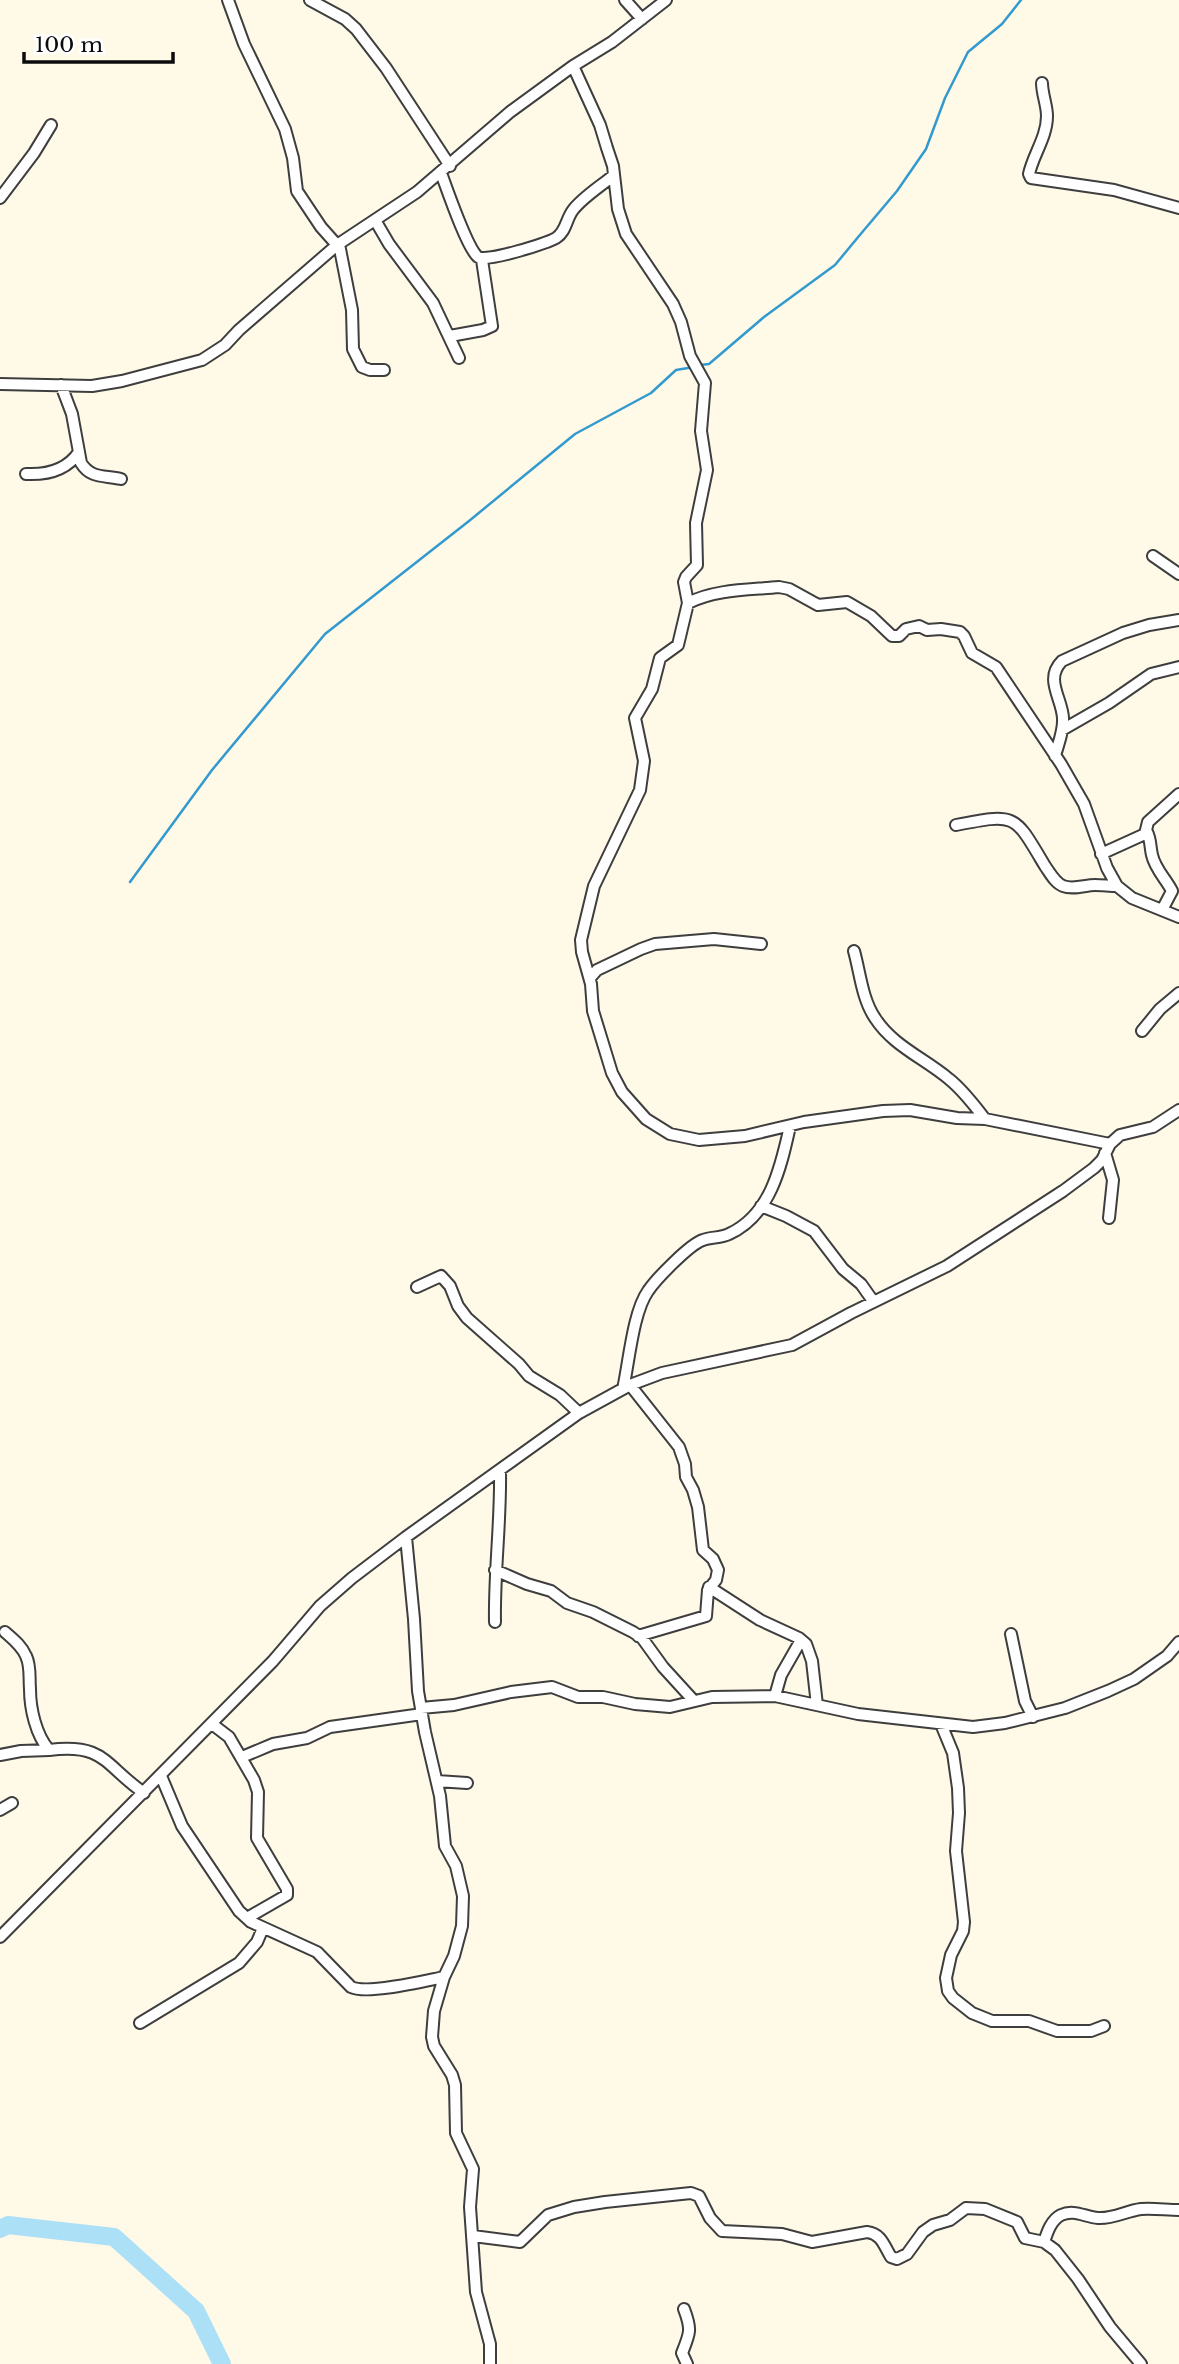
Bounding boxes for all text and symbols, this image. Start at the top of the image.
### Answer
scale bar [24,21,173,65]
text: 100 m [35,32,103,58]

